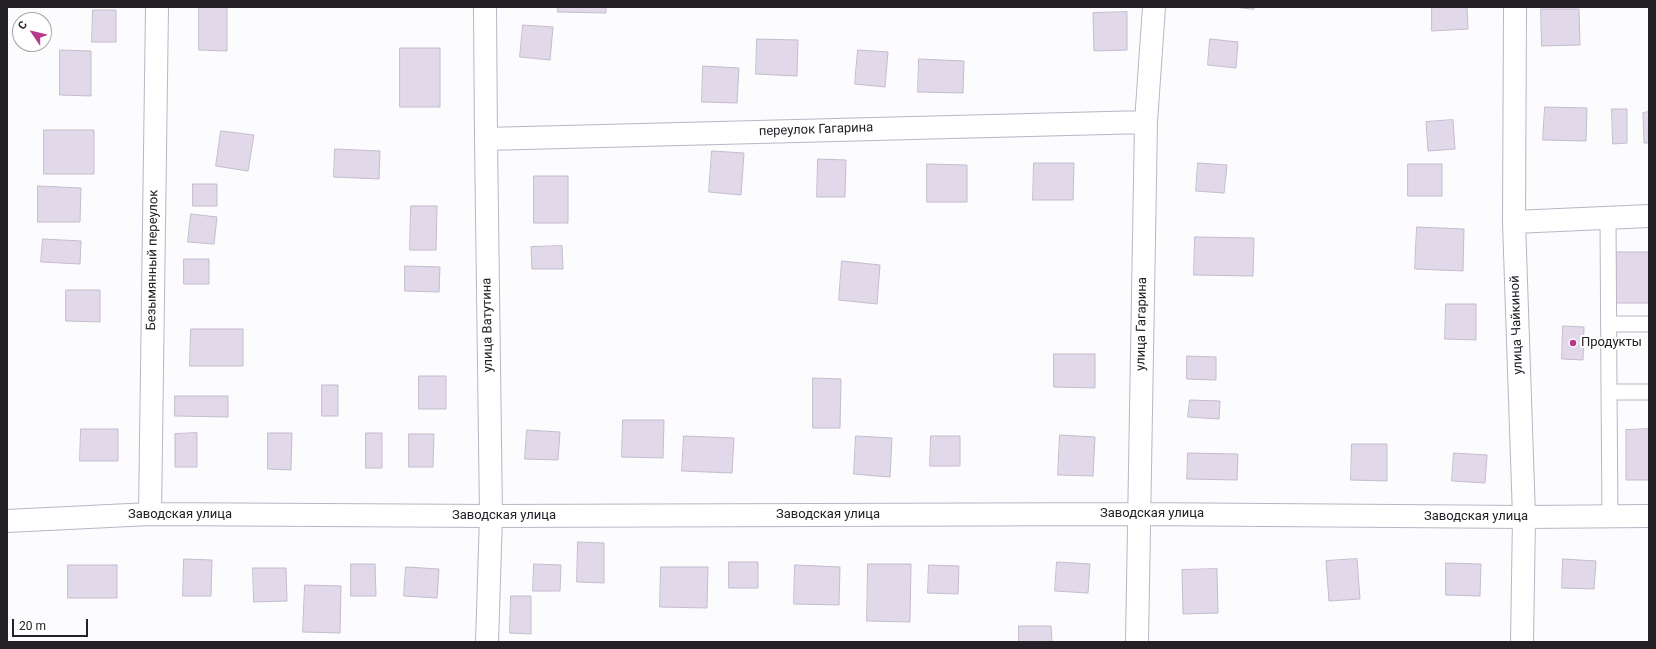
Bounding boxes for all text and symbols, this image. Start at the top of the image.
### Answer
north arrow [12,12,52,52]
text: С [15,19,30,32]
street label: переулок Гагарина [759,120,873,140]
street label: Безымянный переулок [144,190,162,330]
street label: улица Чайкиной [1507,275,1527,375]
street label: улица Ватутина [479,277,497,373]
street label: улица Гагарина [1133,277,1151,371]
place label: Продукты [1581,335,1642,351]
marker: Продукты [1568,338,1578,348]
street label: Заводская улица [1100,506,1204,522]
street label: Заводская улица [128,507,232,523]
street label: Заводская улица [776,507,880,523]
street label: Заводская улица [452,508,556,524]
street label: Заводская улица [1424,509,1528,525]
scale bar [14,611,90,637]
text: 20 m [19,619,46,633]

